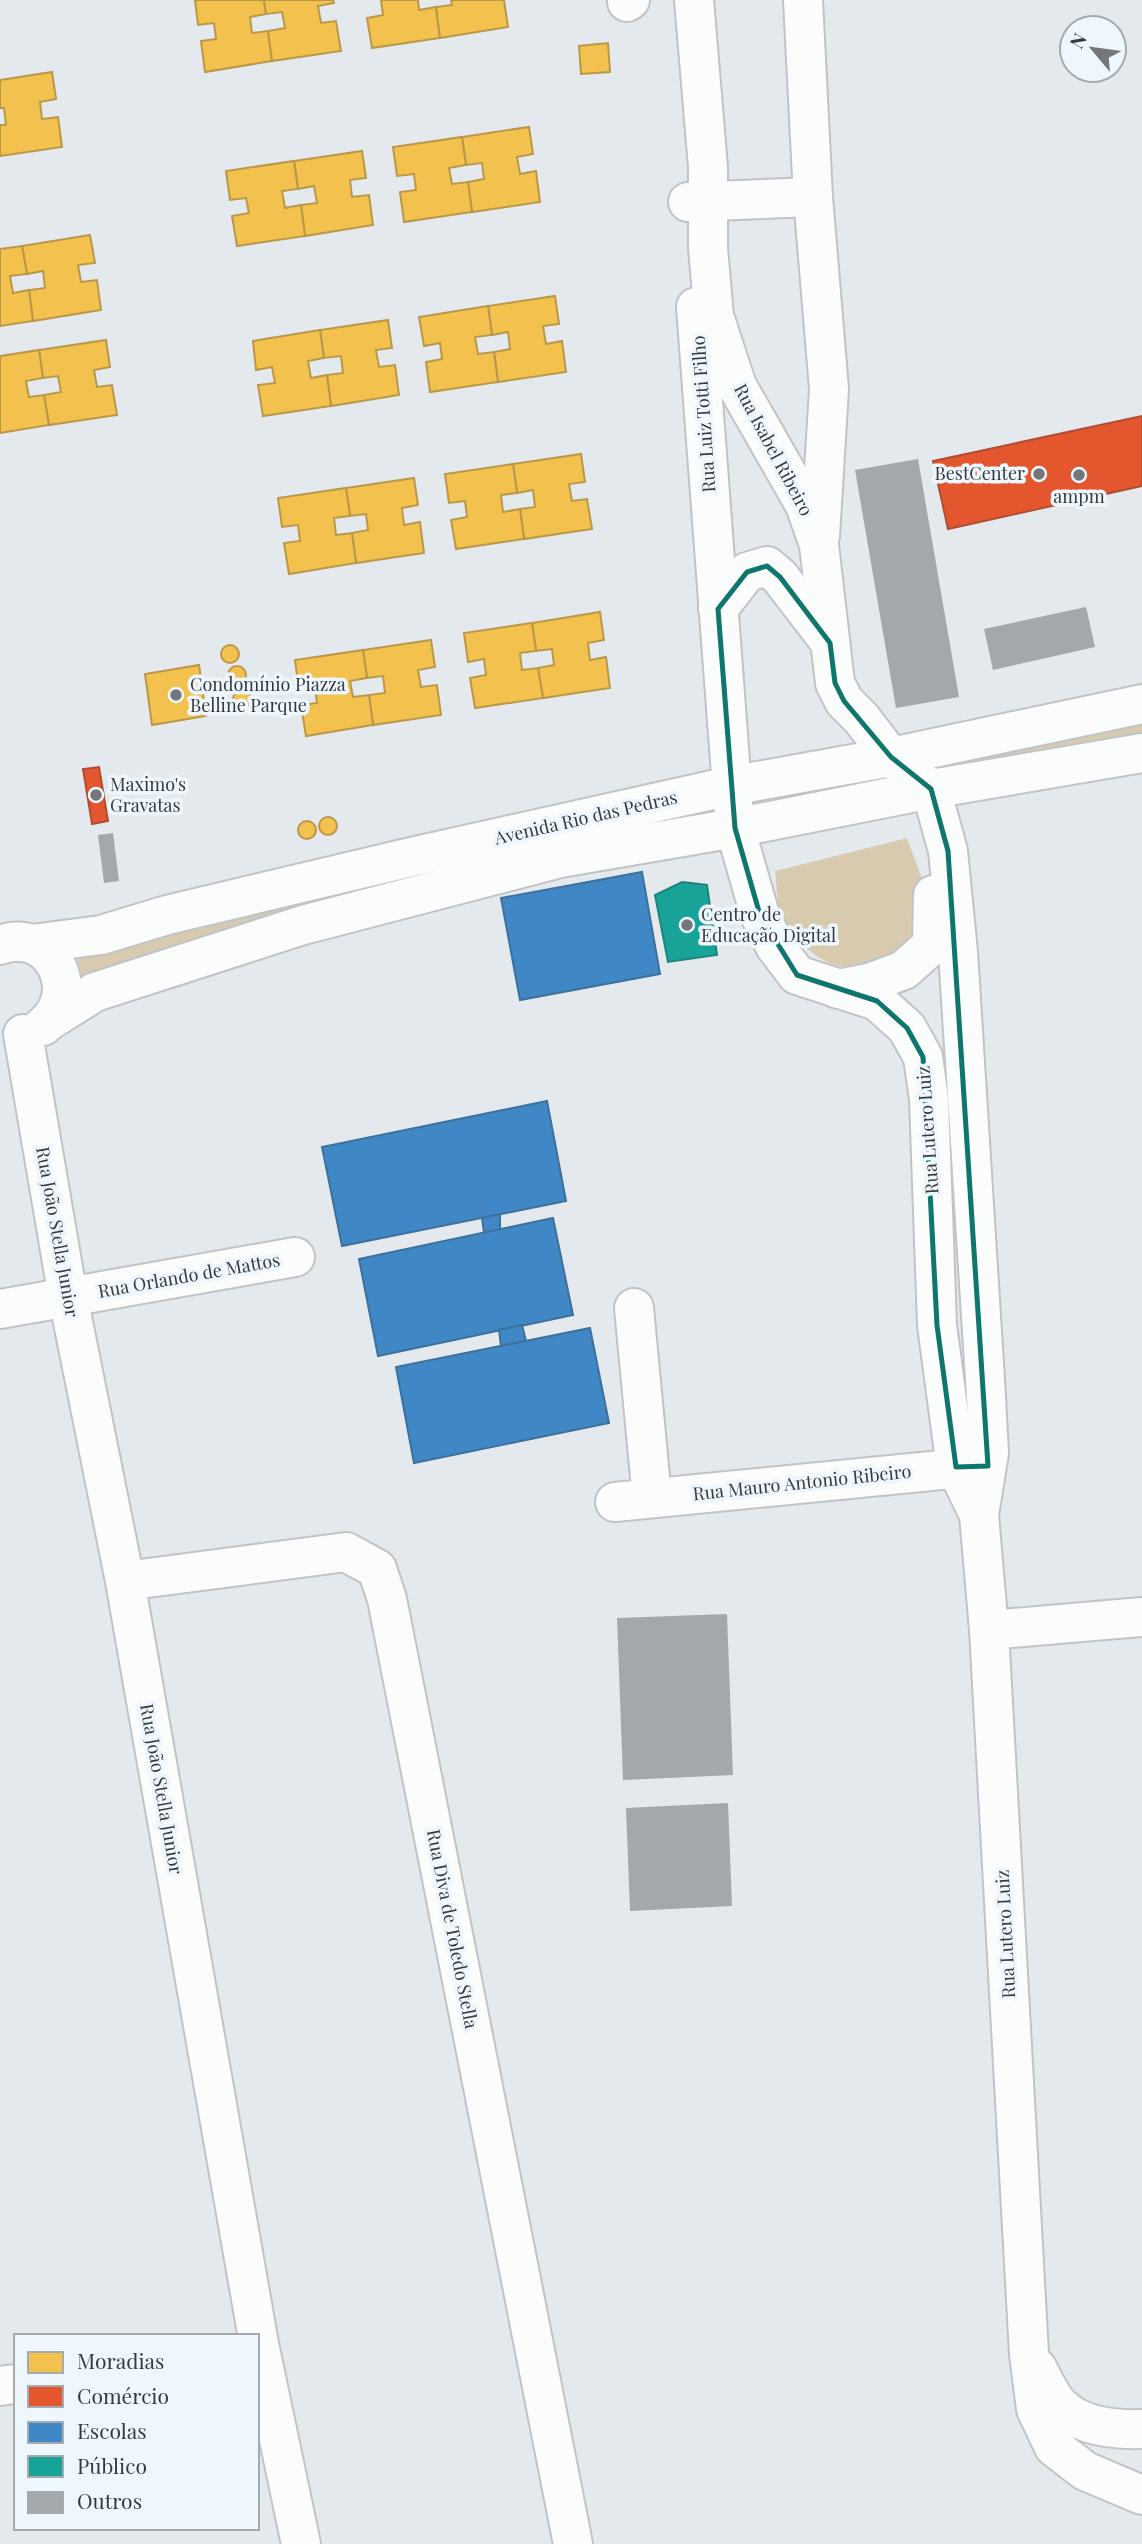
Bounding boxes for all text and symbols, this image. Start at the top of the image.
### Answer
north arrow [1058,14,1128,84]
text: N [1063,28,1092,53]
street label: Rua Luiz Totti Filho [686,335,720,493]
street label: Rua Isabel Ribeiro [729,379,819,520]
place label: BestCenter [935,461,1025,485]
marker: BestCenter [1031,466,1047,482]
marker: ampm [1071,467,1087,483]
place label: ampm [1053,484,1105,508]
place label: Condomínio Piazza Belline Parque [190,672,346,717]
marker: Condomínio Piazza Belline Parque [168,687,184,703]
place label: Maximo's Gravatas [110,772,186,817]
street label: Avenida Rio das Pedras [491,784,680,850]
marker: Maximo's Gravatas [88,787,104,803]
place label: Centro de Educação Digital [701,902,836,947]
marker: Centro de Educação Digital [679,917,695,933]
street label: Rua Lutero Luiz [911,1065,943,1195]
street label: Rua João Stella Junior [31,1145,85,1319]
street label: Rua Orlando de Mattos [96,1247,282,1303]
street label: Rua Mauro Antonio Ribeiro [692,1459,912,1505]
street label: Rua João Stella Junior [135,1702,189,1876]
street label: Rua Diva de Toledo Stella [422,1827,484,2031]
street label: Rua Lutero Luiz [990,1869,1020,1999]
legend [14,2334,259,2530]
text: Moradias [77,2346,164,2374]
text: Comércio [77,2381,169,2409]
text: Escolas [77,2416,147,2444]
text: Público [77,2451,147,2479]
text: Outros [77,2486,142,2514]

